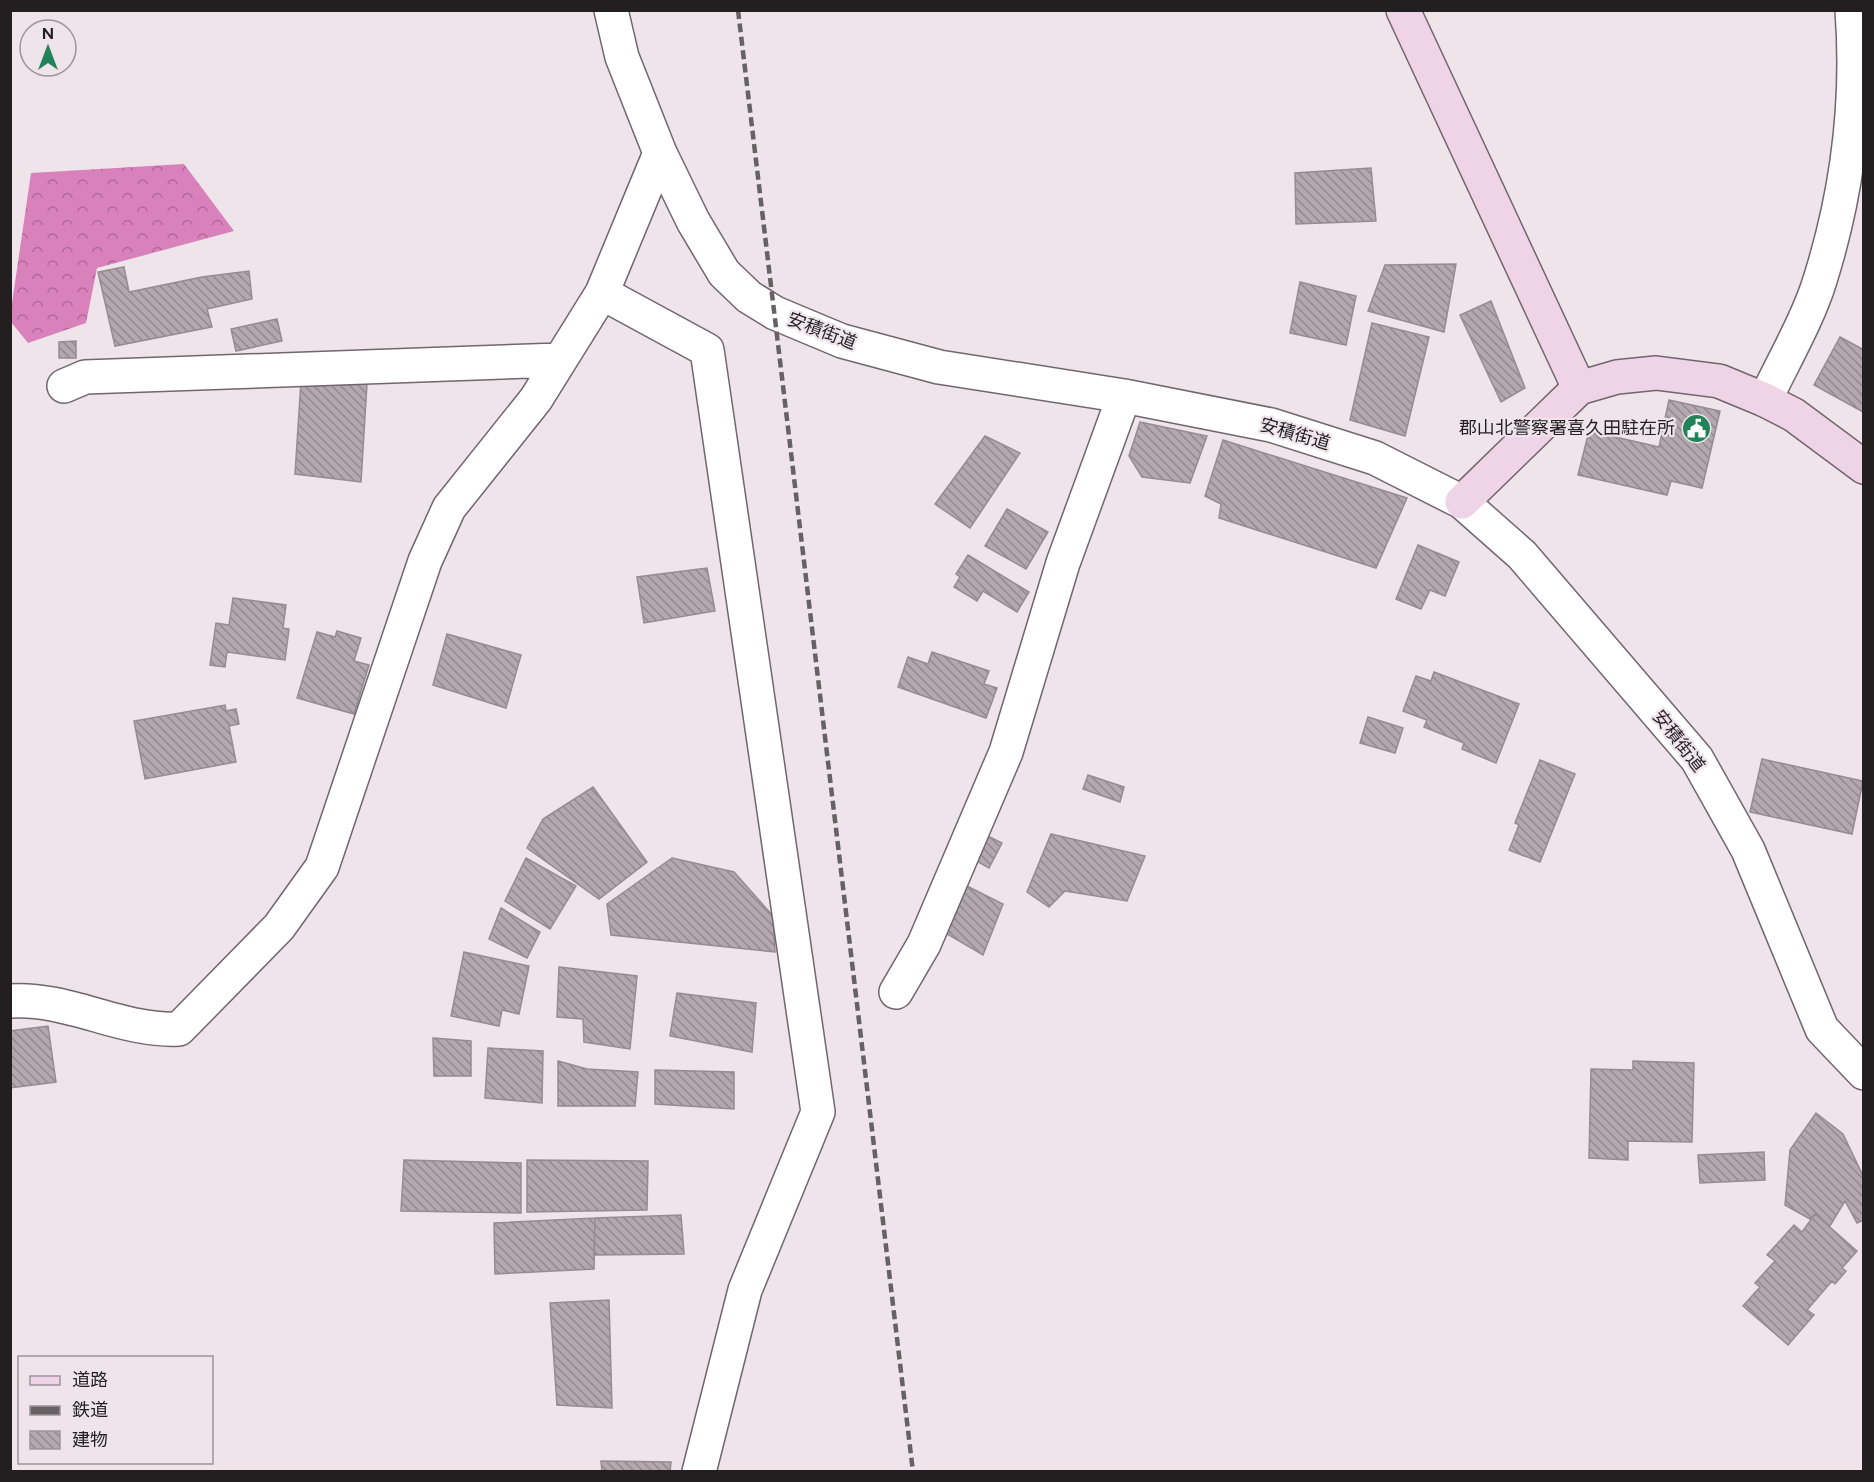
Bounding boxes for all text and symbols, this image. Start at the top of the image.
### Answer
north arrow [18,18,78,78]
text: N [42,24,54,43]
street label: 安積街道 [784,308,860,354]
public building icon: 郡山北警察署喜久田駐在所 [1680,412,1712,444]
street label: 安積街道 [1257,414,1333,454]
place label: 郡山北警察署喜久田駐在所 [1459,417,1675,439]
street label: 安積街道 [1648,706,1710,776]
legend [18,1356,213,1464]
text: 道路 [72,1369,108,1391]
text: 鉄道 [72,1399,108,1421]
text: 建物 [72,1429,108,1451]

